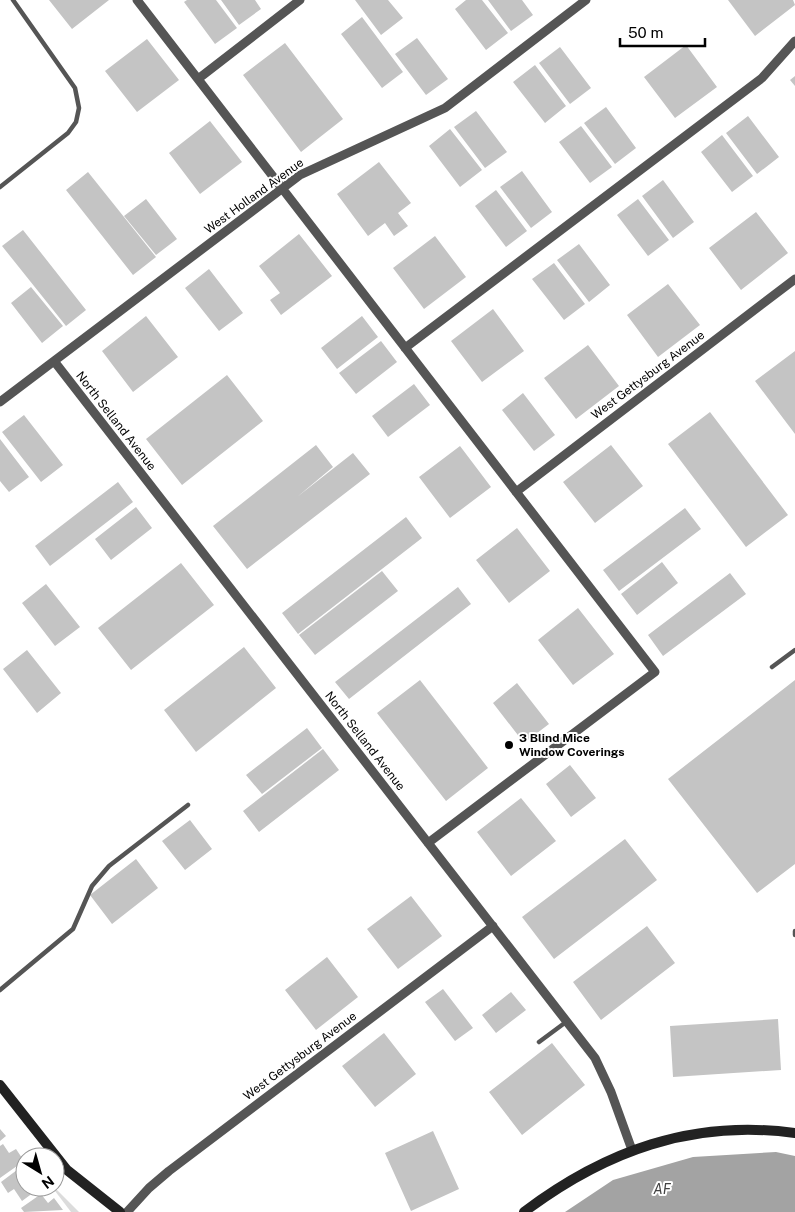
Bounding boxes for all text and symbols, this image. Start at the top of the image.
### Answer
scale bar [620,15,705,47]
text: 50 m [628,24,663,41]
street label: West Holland Avenue [202,155,306,237]
street label: West Gettysburg Avenue [589,328,707,422]
street label: North Selland Avenue [73,369,159,473]
street label: North Selland Avenue [322,689,408,793]
place label: 3 Blind Mice Window Coverings [519,731,624,759]
marker: 3 Blind Mice Window Coverings [503,739,515,751]
street label: West Gettysburg Avenue [241,1009,359,1103]
north arrow [15,1147,65,1197]
text: N [39,1173,57,1192]
water label: AF [653,1181,672,1197]

